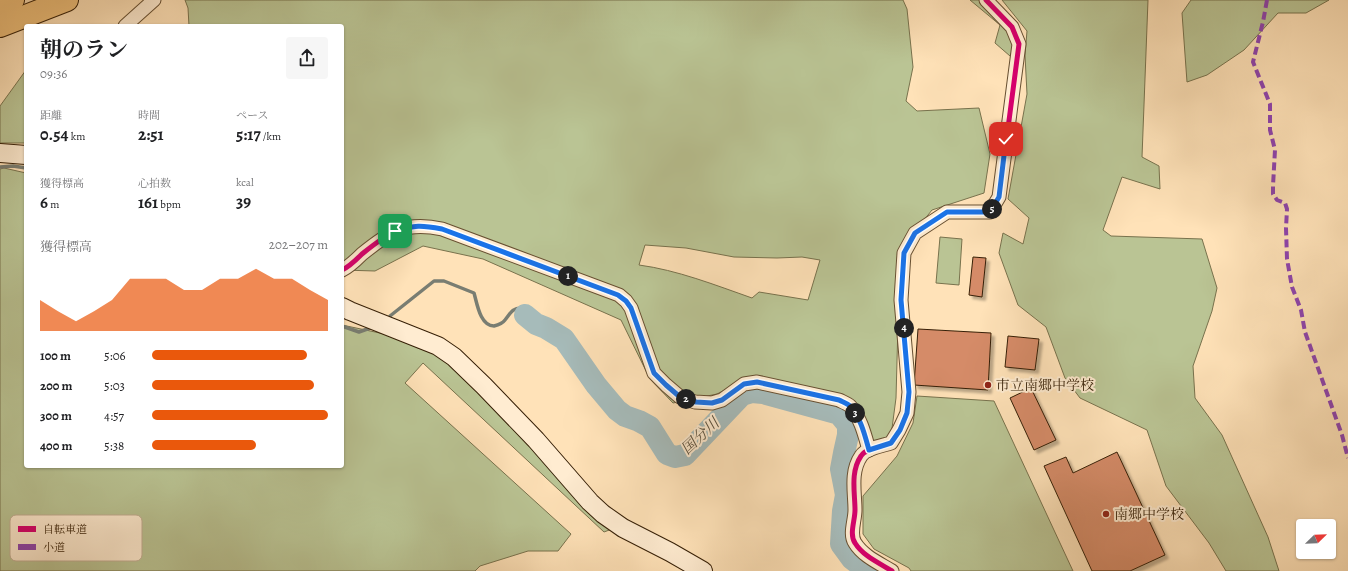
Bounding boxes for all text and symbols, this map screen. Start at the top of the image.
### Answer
text: 朝のラン [40,35,128,65]
button: share [286,37,328,79]
text: 09:36 [40,65,67,82]
text: 距離 [40,108,62,123]
text: 時間 [138,108,160,123]
text: ペース [236,108,268,123]
pin [989,122,1023,156]
text: 0.54 [40,123,68,146]
text: 2:51 [138,123,164,146]
text: 5:17 [236,123,261,146]
icon: check [995,128,1017,150]
text: km [68,129,85,144]
text: /km [261,129,281,144]
text: kcal [236,175,254,190]
text: 獲得標高 [40,176,84,191]
text: 心拍数 [138,176,171,191]
text: 39 [236,190,251,213]
text: 6 [40,191,48,214]
text: 161 [138,191,158,214]
text: m [48,197,59,212]
text: bpm [158,197,181,212]
pin: 5 [982,199,1002,219]
text: 5 [990,201,994,216]
pin [378,214,412,248]
icon: arrive [384,220,406,242]
text: 202–207 m [269,236,328,253]
text: 獲得標高 [40,238,92,255]
pin: 1 [558,266,578,286]
text: 1 [566,268,570,283]
pin: 4 [894,318,914,338]
text: 4 [901,320,907,335]
text: 100 m [40,347,71,364]
text: 5:06 [104,347,126,364]
place label: 市立南郷中学校 [996,376,1094,395]
text: 200 m [40,377,73,394]
text: 5:03 [104,377,125,394]
marker: 市立南郷中学校 [983,380,993,390]
pin: 2 [676,389,696,409]
text: 2 [683,391,689,406]
pin: 3 [845,403,865,423]
text: 3 [853,405,857,420]
text: 300 m [40,407,72,424]
text: 4:57 [104,407,124,424]
water label: 国分川 [677,412,725,459]
text: 400 m [40,437,72,454]
text: 5:38 [104,437,124,454]
place label: 南郷中学校 [1114,505,1184,524]
marker: 南郷中学校 [1101,509,1111,519]
legend [10,515,142,561]
north arrow [1296,519,1336,559]
map controls [1296,519,1336,559]
text: 自転車道 [43,522,87,537]
text: 小道 [43,540,65,555]

